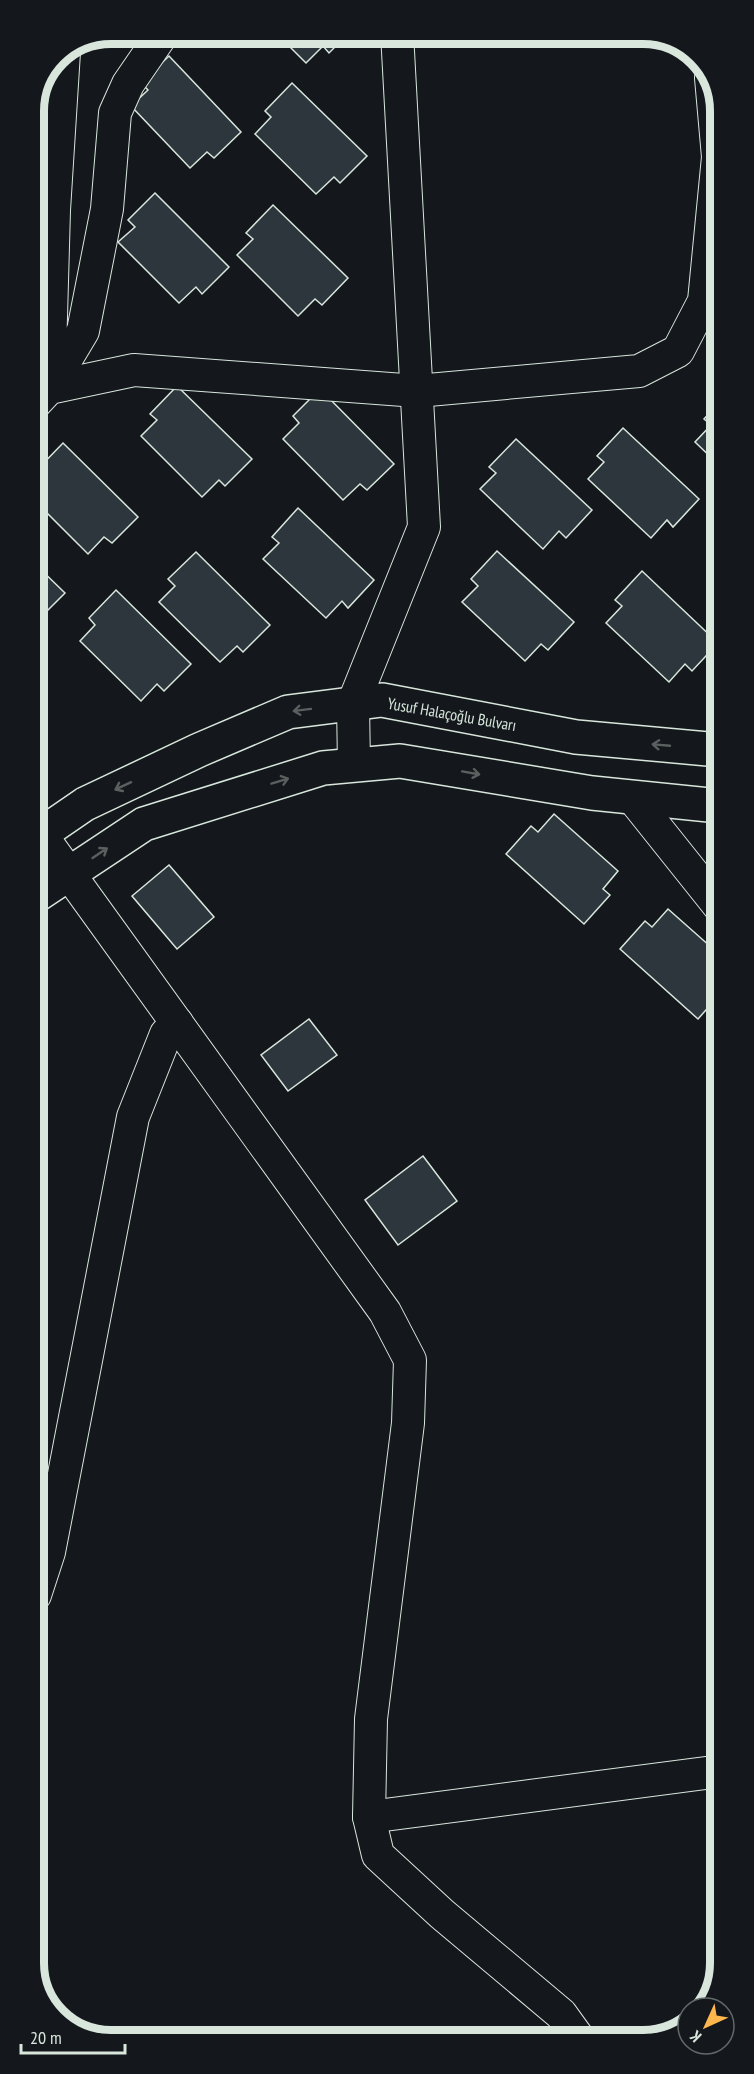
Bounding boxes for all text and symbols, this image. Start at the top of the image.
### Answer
street label: Yusuf Halaçoğlu Bulvarı [386,693,518,735]
one-way arrow [293,705,313,716]
one-way arrow [652,739,671,750]
one-way arrow [461,767,481,778]
one-way arrow [270,775,289,786]
one-way arrow [115,780,133,792]
one-way arrow [92,847,108,859]
north arrow [676,1996,736,2056]
scale bar [21,2017,124,2055]
text: 20 m [30,2026,62,2049]
text: K [685,2026,705,2047]

